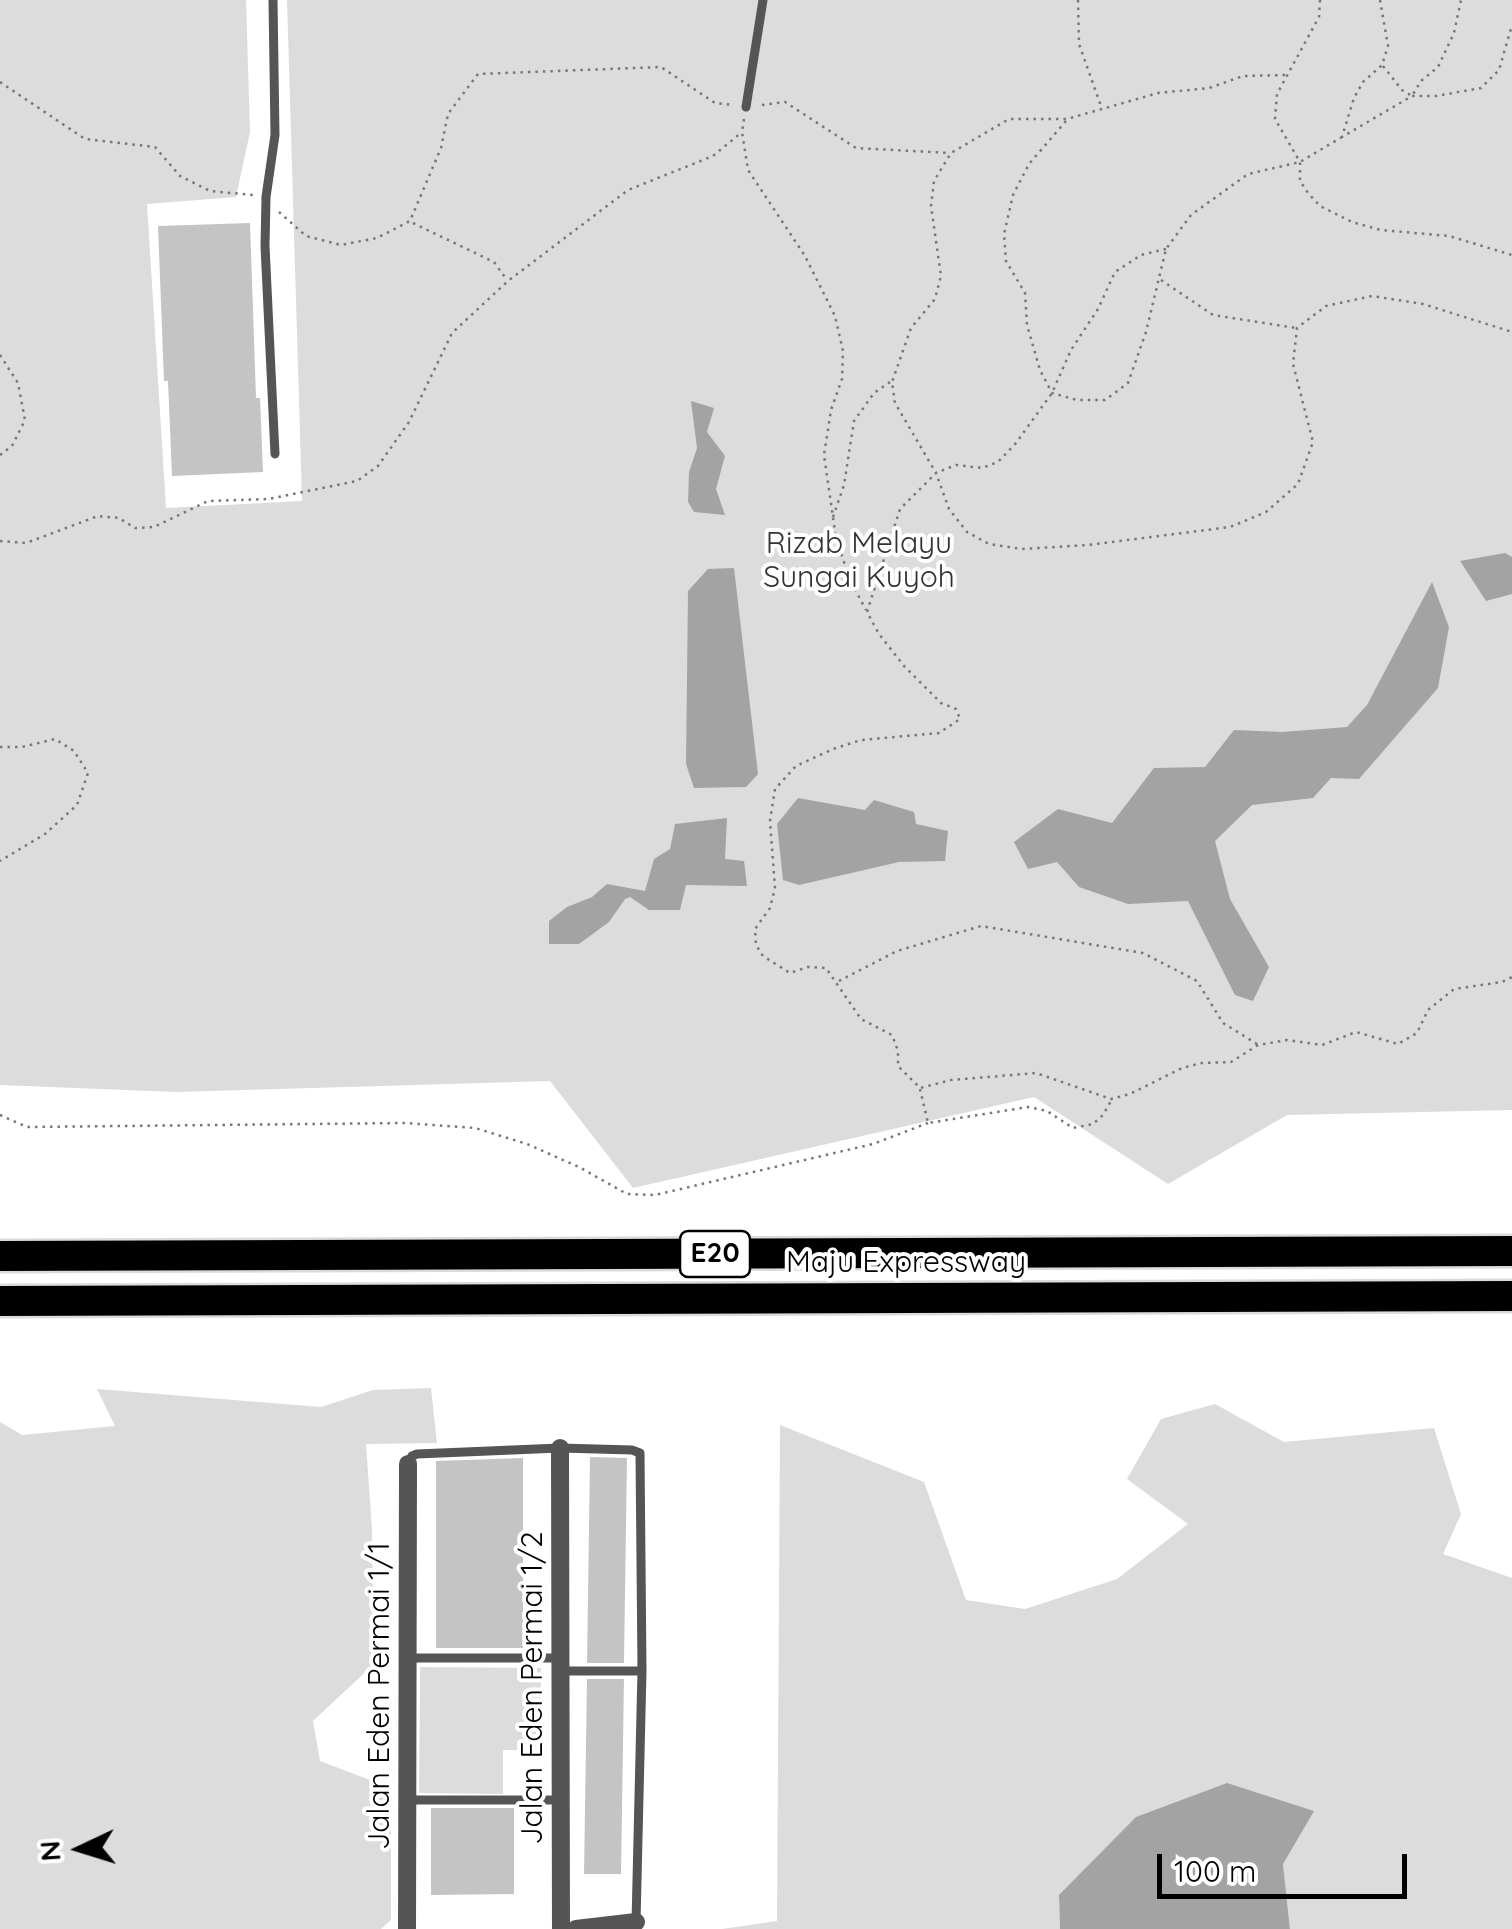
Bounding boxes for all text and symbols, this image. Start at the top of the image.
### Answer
park label: Rizab Melayu Sungai Kuyoh [763,526,955,596]
road number: E20 [680,1231,750,1277]
street label: Maju Expressway [786,1245,1026,1281]
street label: Jalan Eden Permai 1/2 [515,1531,551,1845]
street label: Jalan Eden Permai 1/1 [362,1542,398,1850]
north arrow [30,1799,130,1899]
scale bar [1162,1834,1412,1896]
text: N [31,1840,68,1863]
text: 100 m [1174,1852,1256,1890]

